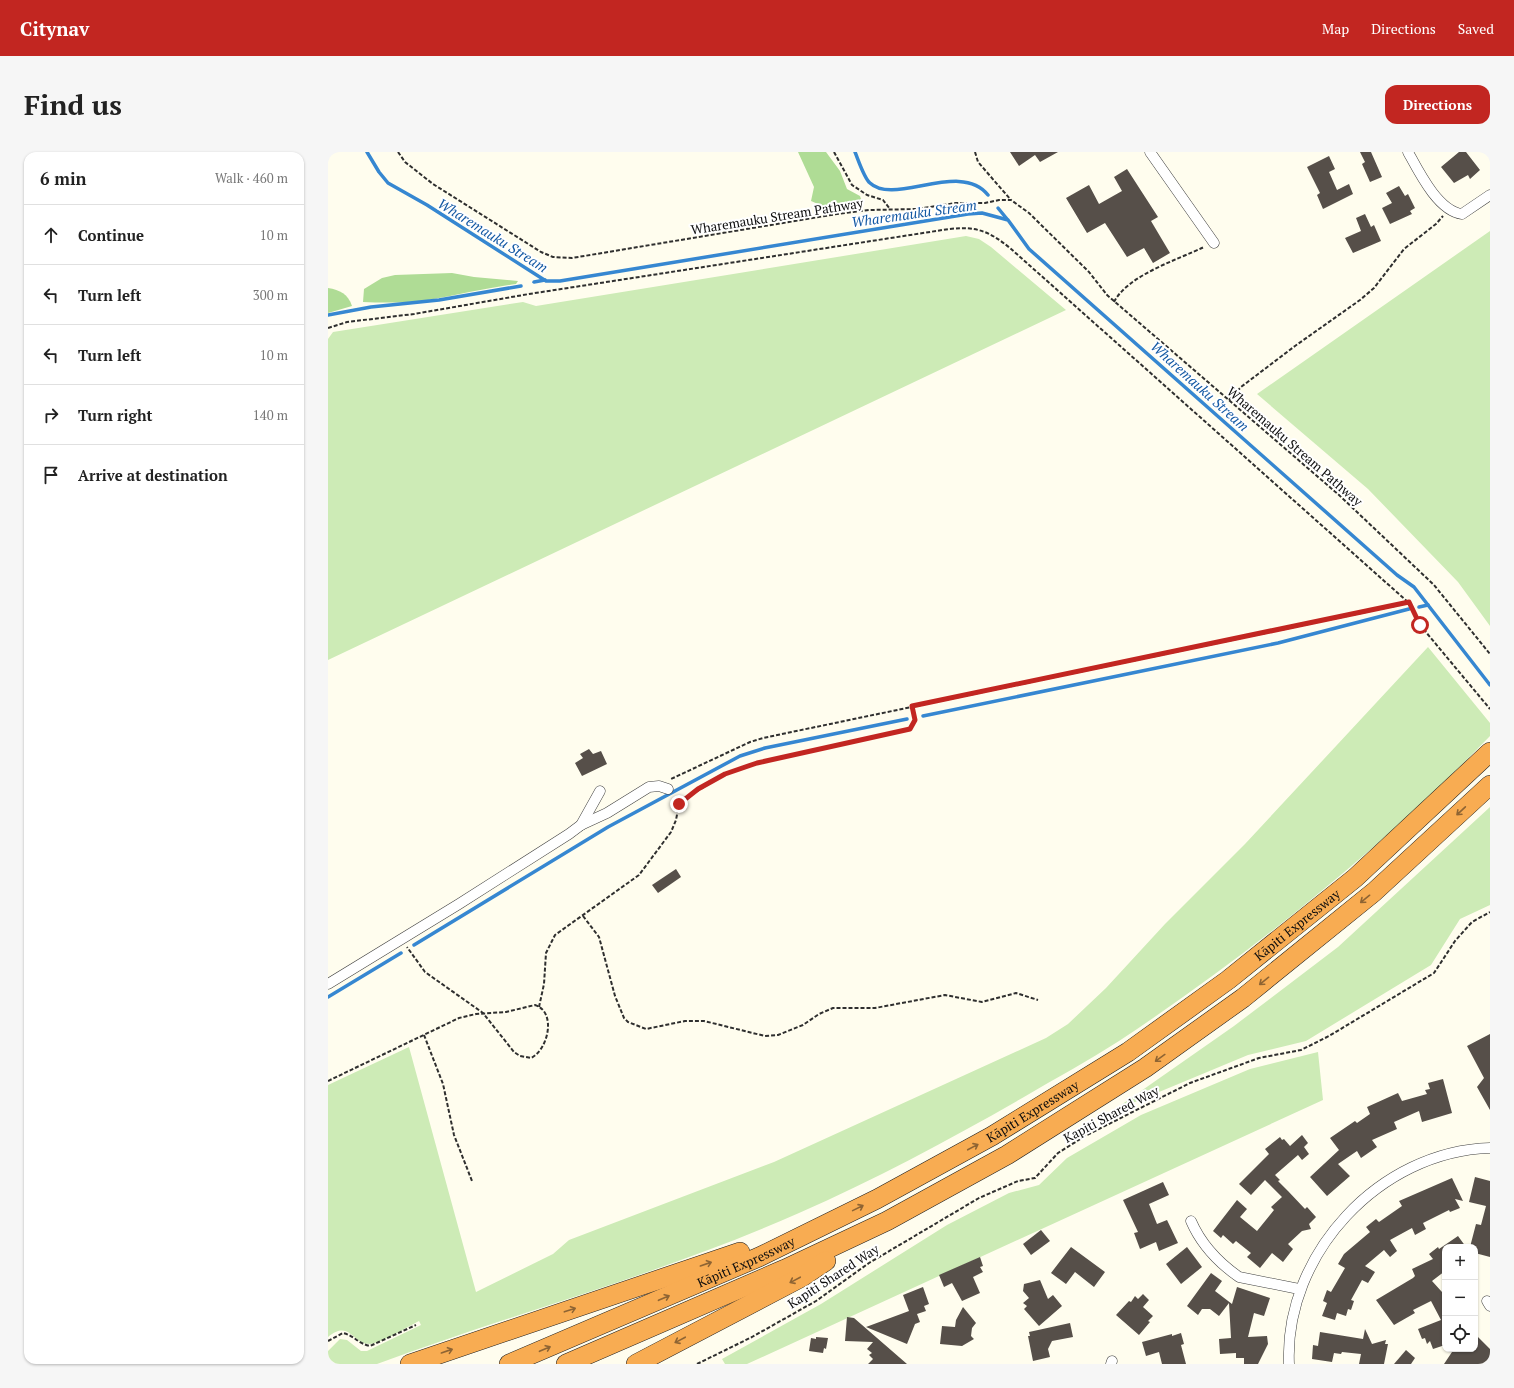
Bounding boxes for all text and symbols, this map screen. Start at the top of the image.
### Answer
text: Citynav [20,16,89,41]
text: Map [1322,19,1349,38]
text: Directions [1371,19,1436,38]
text: Saved [1458,19,1494,38]
button: Directions [1385,85,1490,124]
text: Find us [24,86,122,123]
text: 6 min [40,167,87,190]
text: Walk · 460 m [215,169,288,187]
water label: Wharemauku Stream [434,193,552,277]
street label: Wharemauku Stream Pathway [690,193,865,239]
water label: Wharemauku Stream [850,195,978,231]
icon: ahead [40,224,62,246]
text: Continue [78,225,144,245]
text: 10 m [260,226,288,244]
icon: left [40,284,62,306]
text: Turn left [78,285,142,305]
text: 300 m [253,286,288,304]
water label: Wharemauku Stream [1147,337,1253,435]
icon: left [40,344,62,366]
text: Turn left [78,345,142,365]
text: 10 m [260,346,288,364]
street label: Wharemauku Stream Pathway [1223,382,1367,510]
icon: right [40,404,62,426]
text: Turn right [78,405,153,425]
text: 140 m [253,406,288,424]
icon: arrive [40,464,62,486]
text: Arrive at destination [78,465,228,485]
route start [1411,616,1429,634]
route end [670,795,688,813]
one-way arrow [1456,807,1466,816]
street label: Kāpiti Expressway [1250,884,1344,965]
one-way arrow [1360,895,1371,903]
one-way arrow [1259,976,1270,985]
one-way arrow [1154,1054,1165,1062]
street label: Kāpiti Expressway [983,1076,1082,1146]
street label: Kapiti Shared Way [1060,1081,1162,1147]
one-way arrow [967,1142,979,1150]
one-way arrow [852,1204,864,1211]
street label: Kāpiti Expressway [694,1232,798,1291]
street label: Kapiti Shared Way [784,1239,883,1312]
map controls [1442,1244,1478,1352]
button: + [1442,1244,1478,1280]
one-way arrow [700,1260,713,1267]
one-way arrow [790,1277,802,1284]
button: − [1442,1280,1478,1316]
one-way arrow [658,1293,670,1301]
one-way arrow [563,1306,576,1313]
button: locate [1442,1316,1478,1352]
one-way arrow [674,1337,686,1345]
one-way arrow [538,1344,550,1352]
one-way arrow [440,1347,453,1354]

